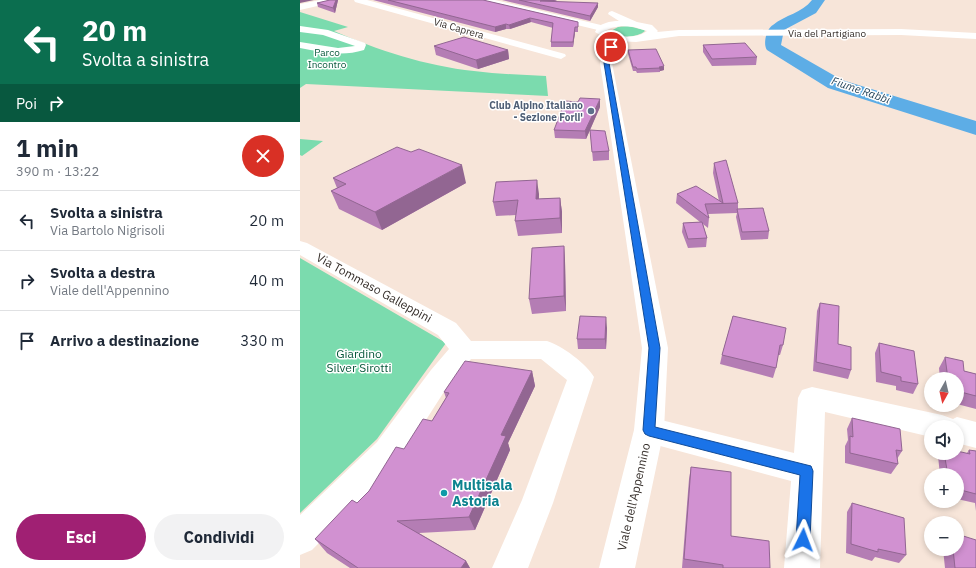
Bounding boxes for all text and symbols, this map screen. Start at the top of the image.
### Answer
text: 20 m [82,12,147,49]
street label: Via Caprera [432,15,486,42]
icon: left [16,16,68,68]
street label: Via del Partigiano [788,27,866,40]
pin [594,30,628,64]
icon: arrive [600,36,622,58]
park label: Parco Incontro [308,46,347,71]
text: Svolta a sinistra [82,48,209,71]
water label: Fiume Rabbi [830,73,892,107]
icon: right [45,92,67,114]
text: Poi [16,94,37,113]
place label: Club Alpino Italiano - Sezione Forli' [489,99,583,124]
marker: Club Alpino Italiano - Sezione Forli' [586,106,596,116]
text: 1 min [16,132,79,164]
button: close [242,135,284,177]
text: 390 m · 13:22 [16,163,99,180]
text: Svolta a sinistra [50,203,163,222]
icon: left [16,210,38,232]
text: 20 m [249,211,284,230]
text: Via Bartolo Nigrisoli [50,222,165,239]
street label: Via Tommaso Galleppini [314,250,435,326]
text: Svolta a destra [50,263,155,282]
icon: right [16,270,38,292]
text: 40 m [249,271,284,290]
text: Viale dell'Appennino [50,282,169,299]
icon: arrive [16,330,38,352]
text: Arrivo a destinazione [50,331,199,350]
text: 330 m [240,331,284,350]
park label: Giardino Silver Sirotti [326,346,392,375]
north arrow [924,372,964,412]
map controls [924,372,964,556]
button: sound [924,420,964,460]
street label: Viale dell'Appennino [614,441,653,552]
button: + [924,468,964,508]
place label: Multisala Astoria [452,476,513,510]
marker: Multisala Astoria [439,488,449,498]
button: Esci [16,514,146,560]
button: Condividi [154,514,284,560]
button: − [924,516,964,556]
position arrow [782,519,824,561]

